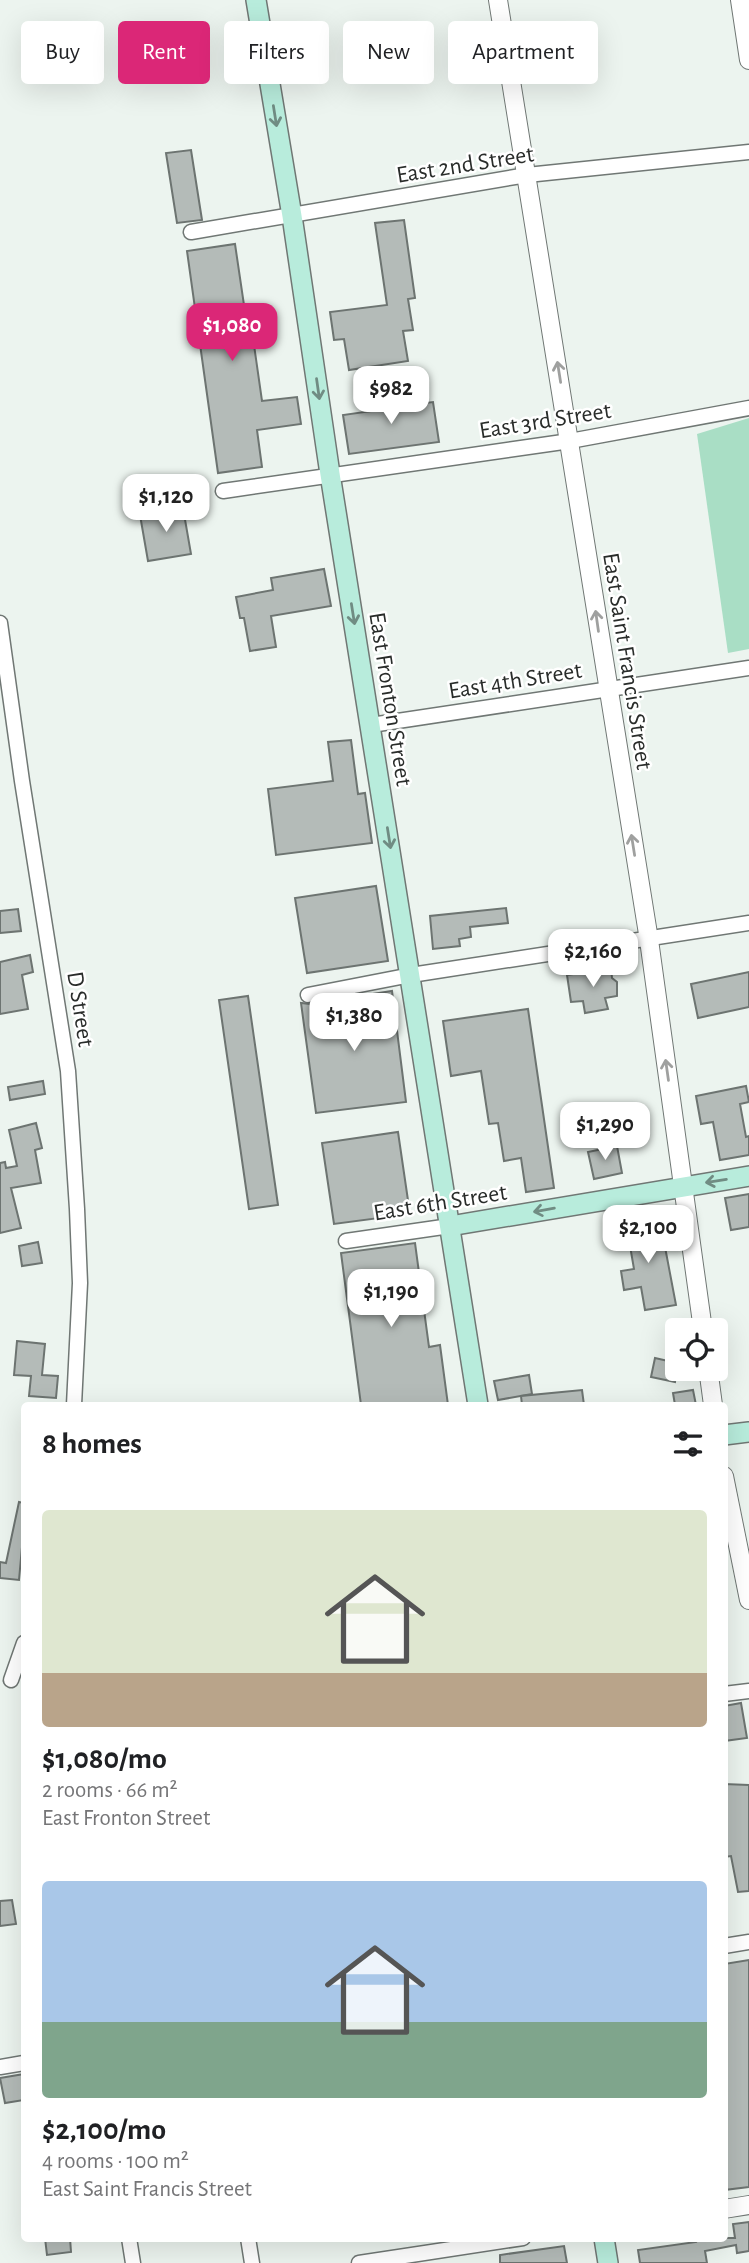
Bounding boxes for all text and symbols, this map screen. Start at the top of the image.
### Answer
chip: Buy [21,21,104,84]
chip: Rent [118,21,210,84]
chip: Filters [224,21,329,84]
chip: New [343,21,434,84]
chip: Apartment [448,21,598,84]
one-way arrow [269,104,282,127]
street label: East 2nd Street [395,142,536,188]
pin: $1,080 [175,304,289,363]
text: $1,080 [202,314,262,337]
one-way arrow [552,361,565,384]
pin: $982 [350,366,432,426]
one-way arrow [311,377,324,400]
text: $982 [369,377,413,400]
street label: East 3rd Street [478,399,613,443]
pin: $1,120 [109,475,223,534]
text: $1,120 [139,485,194,508]
street label: East Saint Francis Street [598,551,656,772]
one-way arrow [347,602,360,625]
one-way arrow [590,610,603,633]
street label: East Fronton Street [364,611,416,788]
street label: East 4th Street [447,659,584,703]
one-way arrow [383,826,396,849]
one-way arrow [626,835,639,857]
pin: $2,160 [536,930,650,989]
text: $2,160 [564,940,622,963]
street label: D Street [62,970,98,1049]
pin: $1,380 [297,993,411,1053]
text: $1,380 [325,1004,383,1027]
one-way arrow [661,1059,674,1082]
pin: $1,290 [548,1102,662,1162]
text: $1,290 [576,1113,634,1136]
one-way arrow [706,1175,728,1188]
street label: East 6th Street [372,1181,509,1225]
one-way arrow [533,1204,556,1217]
pin: $2,100 [591,1206,705,1265]
text: $2,100 [619,1216,677,1239]
pin: $1,190 [334,1270,448,1329]
text: $1,190 [363,1280,419,1303]
map controls [665,1318,728,1381]
button: locate [665,1318,728,1381]
icon: filters [669,1425,707,1463]
text: 8 homes [42,1429,142,1459]
icon: home [312,1556,438,1682]
text: $1,080/mo [42,1744,167,1774]
text: 2 rooms · 66 m² [42,1779,178,1802]
text: East Fronton Street [42,1807,210,1830]
icon: home [312,1927,438,2053]
text: $2,100/mo [42,2115,166,2145]
text: 4 rooms · 100 m² [42,2150,189,2173]
text: East Saint Francis Street [42,2178,252,2201]

